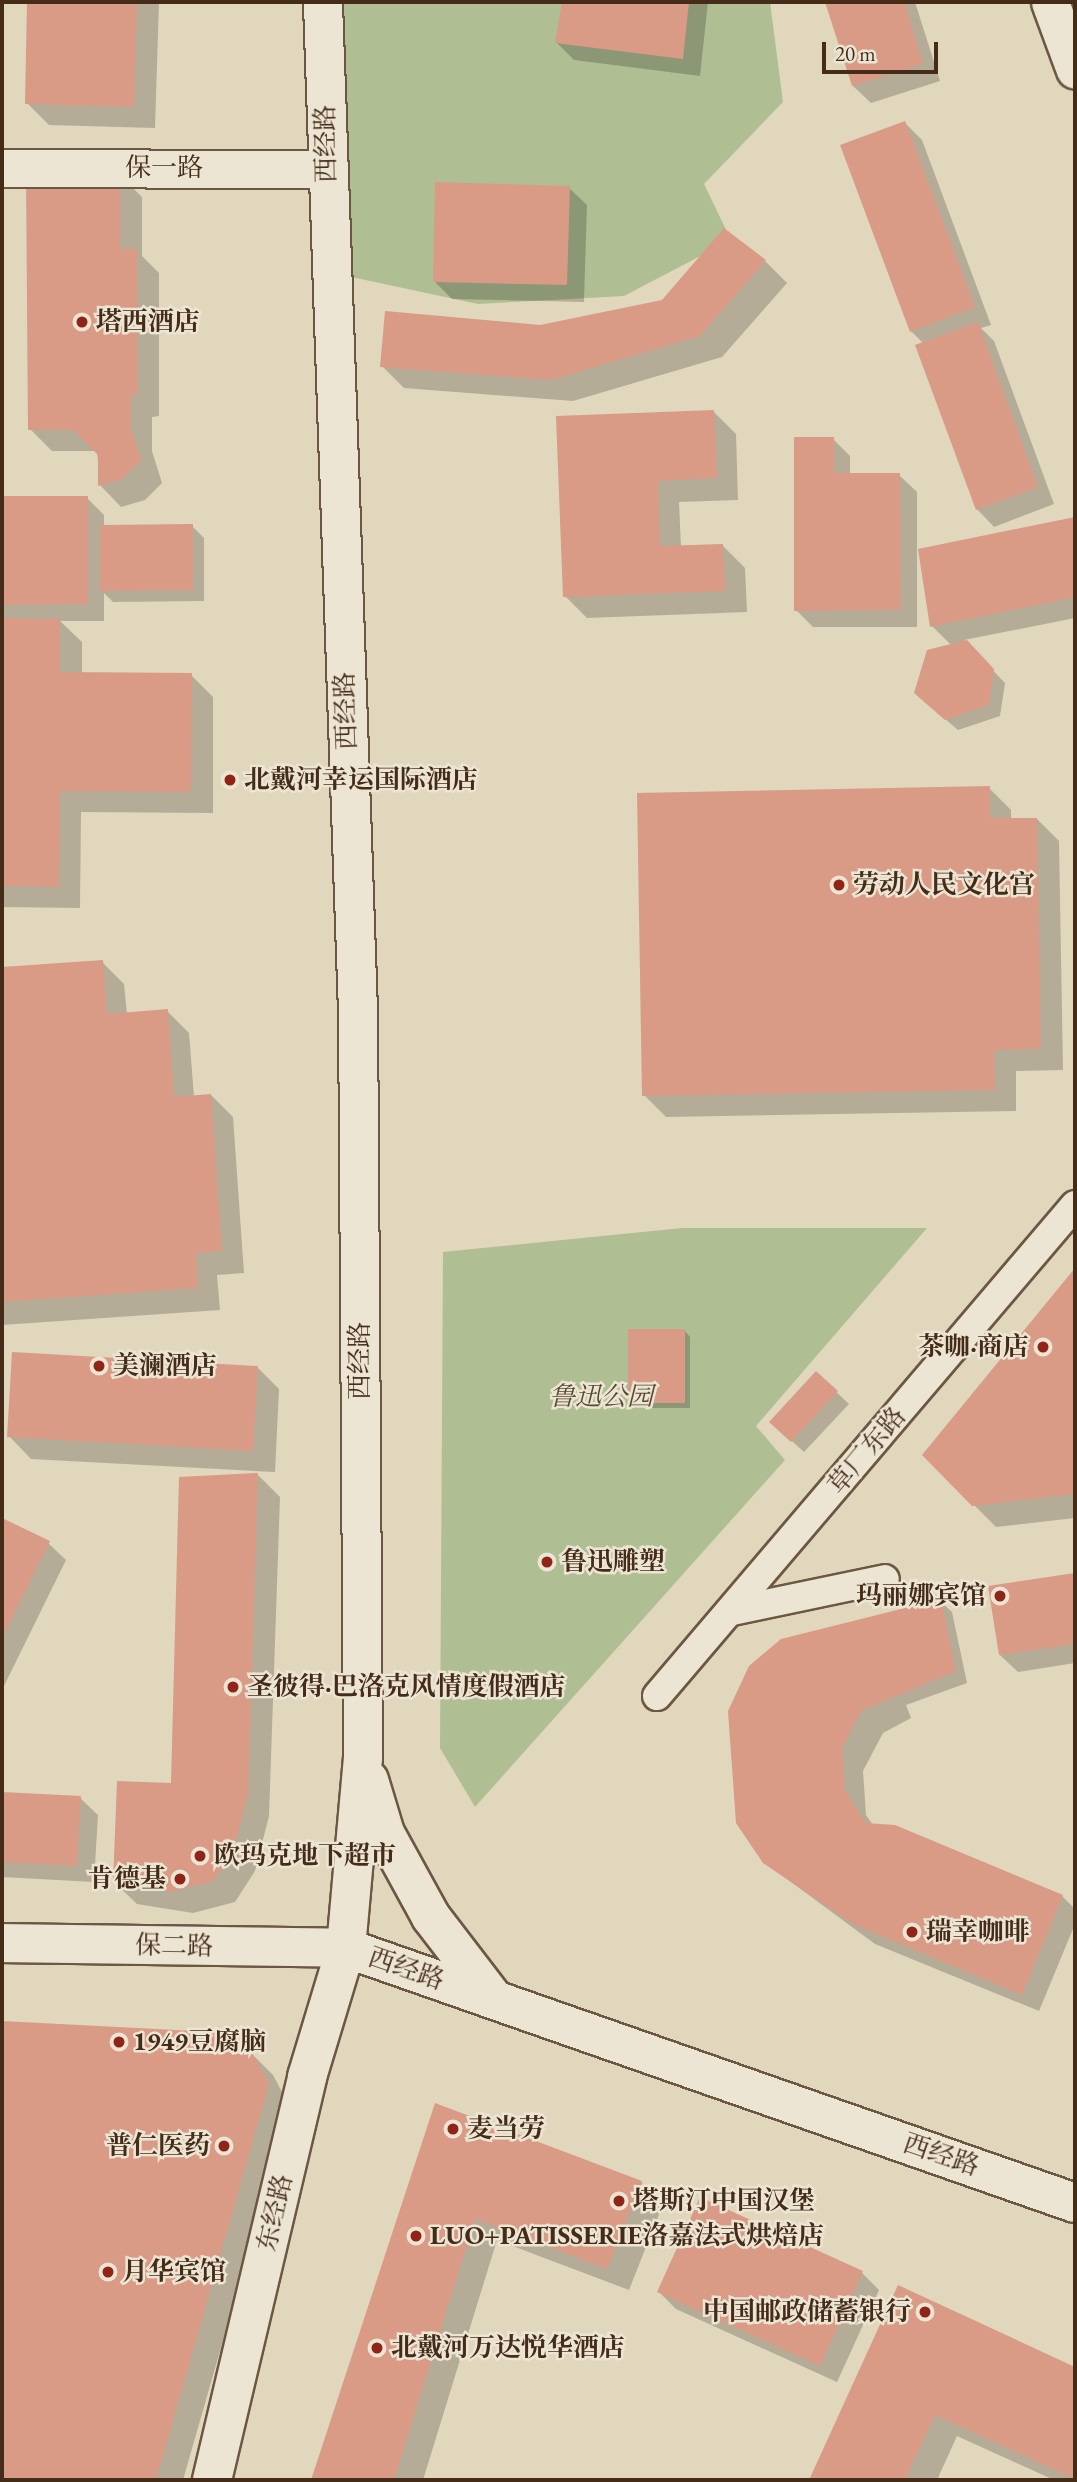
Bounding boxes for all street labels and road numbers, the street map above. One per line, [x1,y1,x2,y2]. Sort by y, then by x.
street label: 西经路 [310,105,342,183]
street label: 保一路 [125,152,203,184]
street label: 西经路 [329,671,363,751]
street label: 西经路 [344,1322,376,1400]
street label: 草厂东路 [822,1401,912,1501]
street label: 保二路 [135,1930,213,1962]
street label: 西经路 [364,1942,448,1996]
street label: 西经路 [899,2128,983,2182]
street label: 东经路 [251,2171,299,2255]

